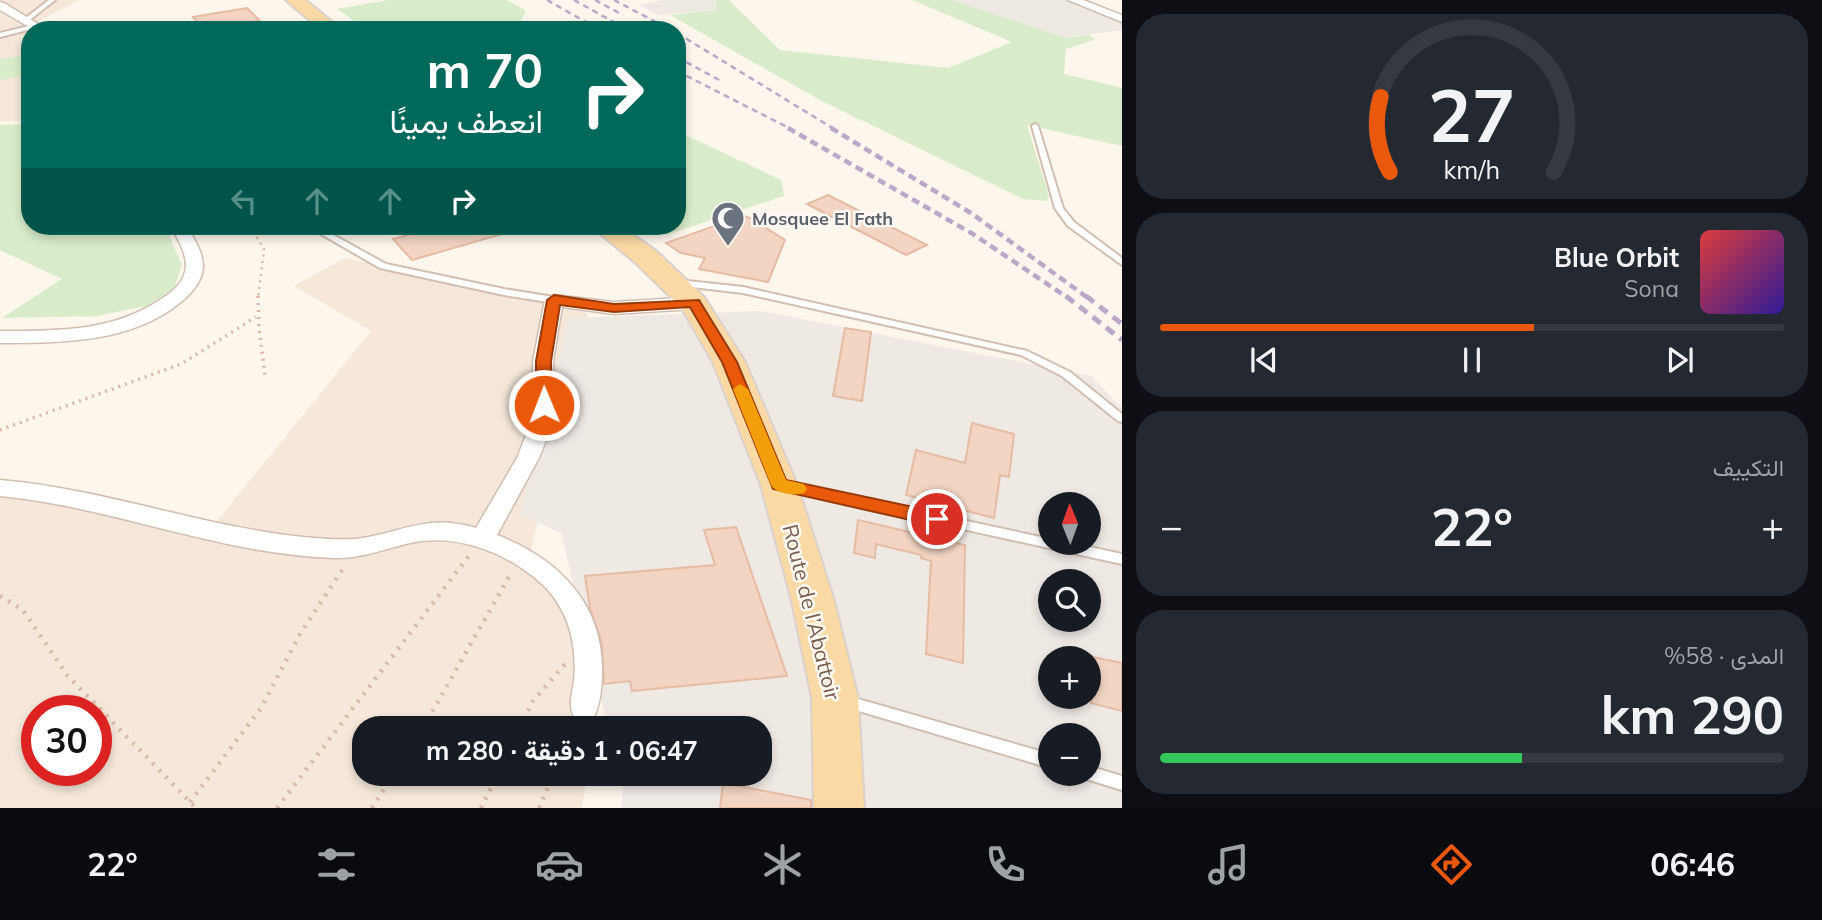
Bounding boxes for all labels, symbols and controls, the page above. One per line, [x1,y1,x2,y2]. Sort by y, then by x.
text: 70 m [427,39,543,100]
icon: right [567,49,658,140]
text: 27 [1428,70,1516,161]
text: انعطف يمينًا [389,101,543,141]
text: km/h [1444,154,1500,185]
icon: left [225,182,263,220]
icon: ahead [298,182,336,220]
icon: ahead [371,182,409,220]
icon: right [444,182,482,220]
mosque icon: Mosquee El Fath [709,199,747,248]
place label: Mosquee El Fath [752,207,893,230]
text: Blue Orbit [1554,241,1679,274]
text: Sona [1624,274,1679,303]
icon: previous [1245,341,1283,379]
icon: pause [1453,341,1491,379]
icon: next [1661,341,1699,379]
position arrow [507,368,581,442]
text: التكييف [1713,453,1784,482]
pin [907,489,967,549]
north arrow [1038,492,1101,555]
map controls [1038,492,1101,786]
text: 22° [1431,494,1513,559]
icon: arrive [918,500,956,538]
text: − [1160,502,1183,550]
text: + [1761,502,1784,550]
street label: Route de l’Abattoir [778,521,847,703]
button: search [1038,569,1101,632]
text: المدى · 58% [1664,641,1784,670]
button: + [1038,646,1101,709]
text: 290 km [1601,682,1784,747]
speed limit sign: 30 [21,695,112,786]
button: − [1038,723,1101,786]
text: 06:47 · 1 دقيقة · 280 m [426,734,698,767]
icon: filters [312,840,361,889]
icon: car [535,840,584,889]
icon: climate [758,840,807,889]
icon: phone [981,840,1030,889]
icon: music [1204,840,1253,889]
icon: directions [1427,840,1476,889]
text: 22° [87,844,138,884]
text: 06:46 [1650,844,1735,884]

